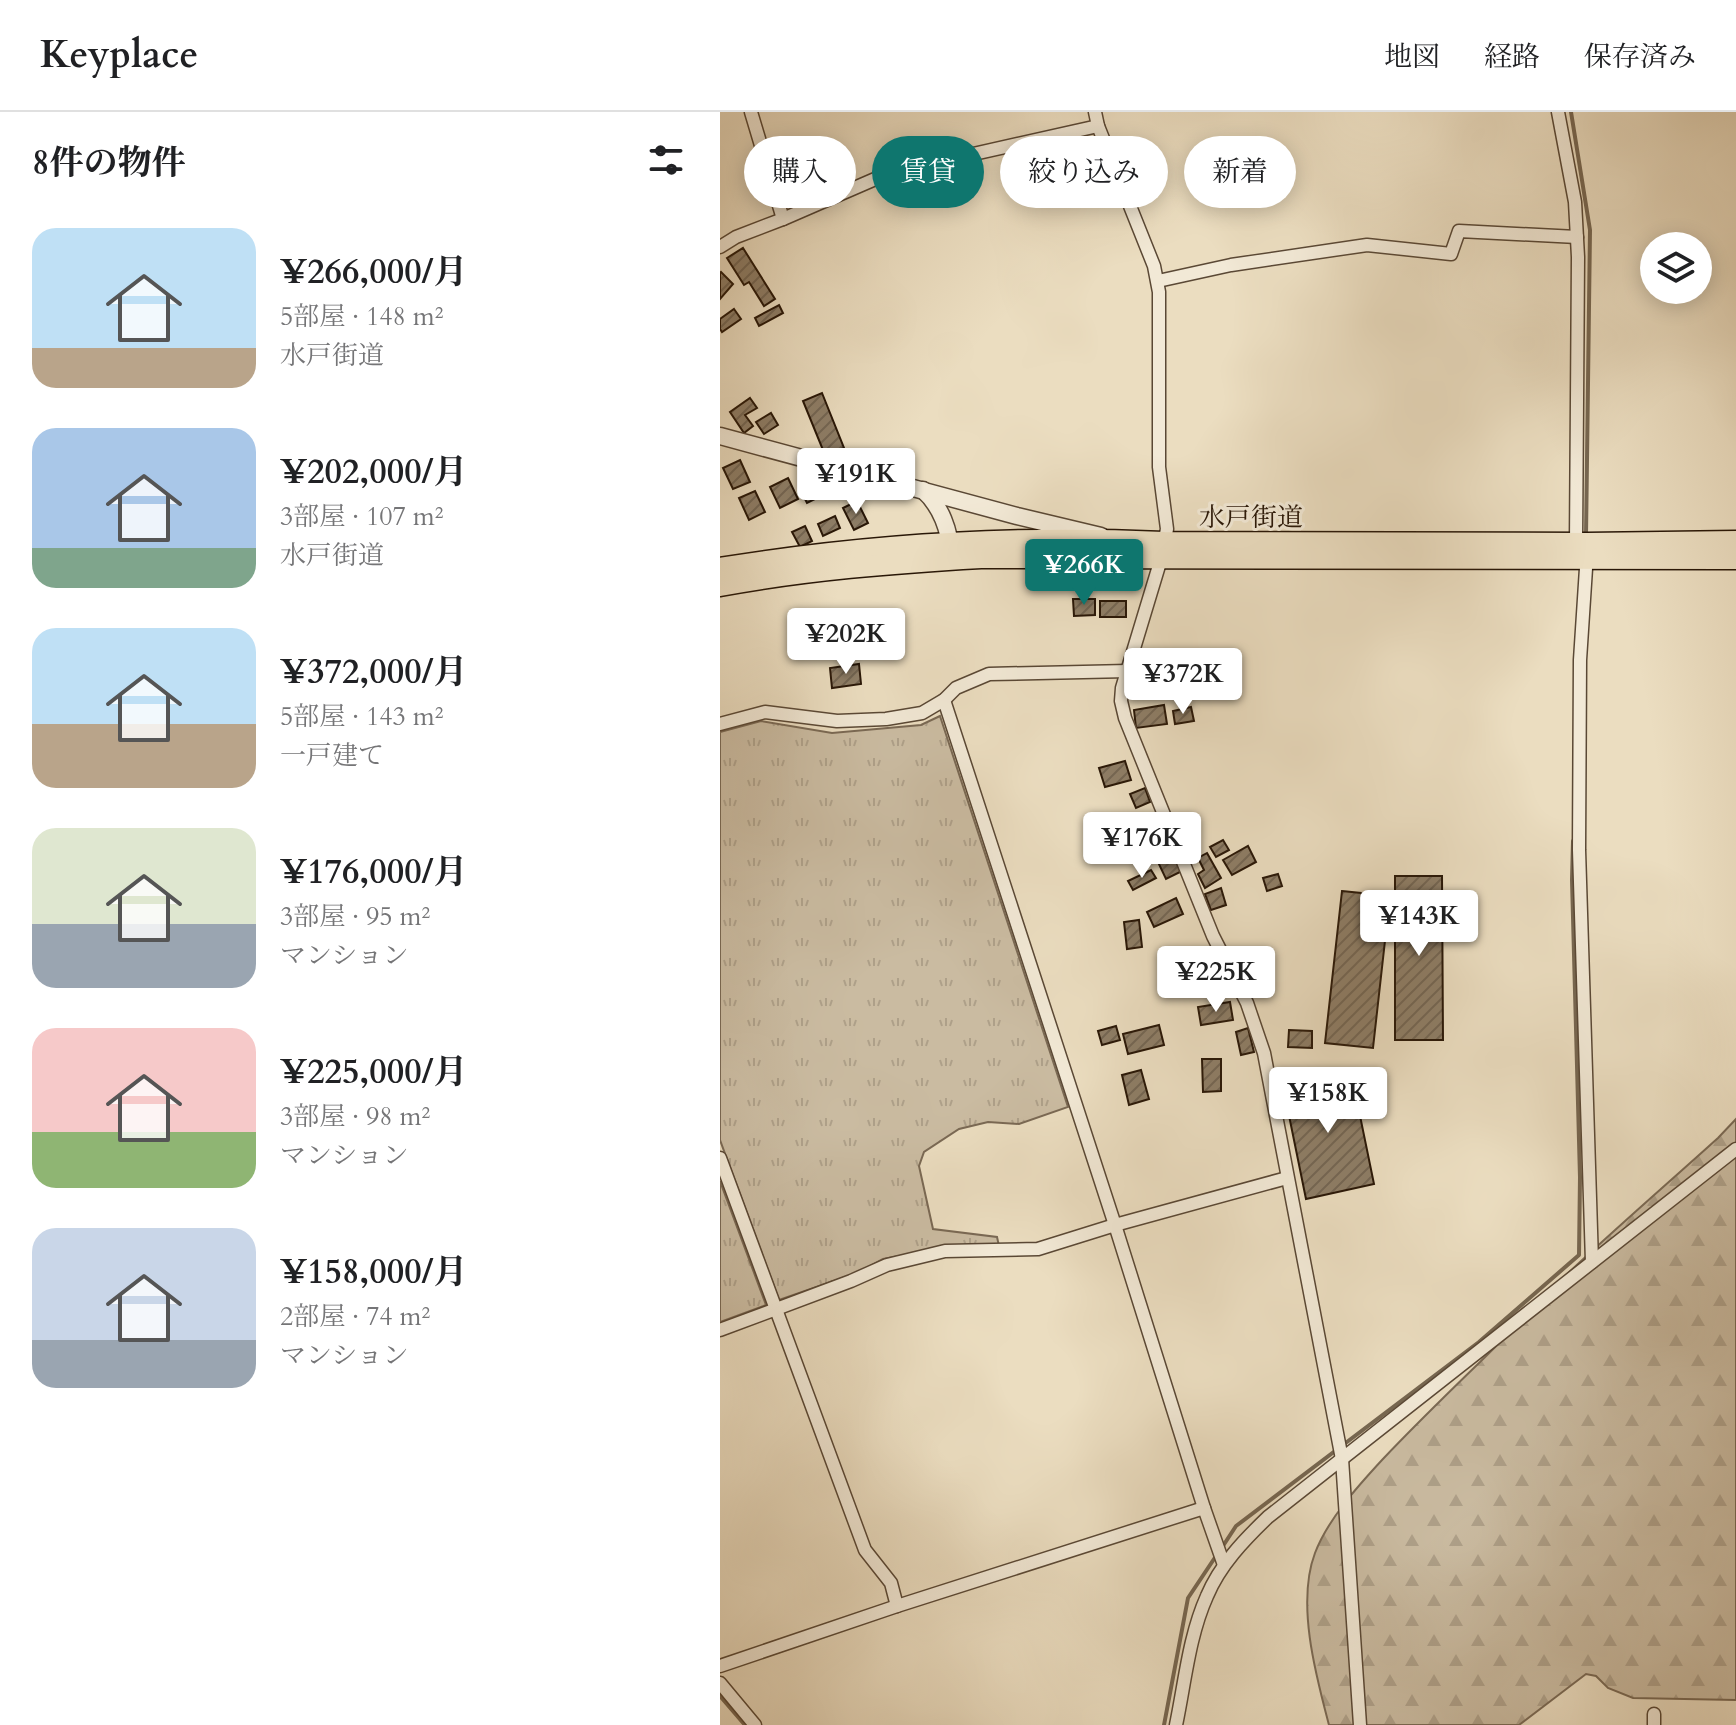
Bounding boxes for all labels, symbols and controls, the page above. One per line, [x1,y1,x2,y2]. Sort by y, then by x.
text: Keyplace [40,29,198,81]
text: 地図 [1384,38,1440,76]
text: 経路 [1484,38,1540,76]
text: 保存済み [1584,38,1696,76]
chip: 購入 [744,136,856,208]
chip: 賃貸 [872,136,984,208]
chip: 絞り込み [1000,136,1168,208]
chip: 新着 [1184,136,1296,208]
icon: filters [644,138,688,182]
text: 8件の物件 [32,140,185,186]
map controls [1640,232,1712,304]
button: layers [1640,232,1712,304]
text: ¥266,000/月 [280,249,468,295]
icon: home [96,260,192,356]
text: 5部屋 · 148 m² [280,299,444,334]
text: 水戸街道 [280,338,384,373]
pin: ¥191K [800,448,912,516]
text: ¥202,000/月 [280,449,468,495]
text: ¥191K [815,456,897,491]
icon: home [96,460,192,556]
text: 3部屋 · 107 m² [280,499,444,534]
street label: 水戸街道 [1199,500,1303,535]
text: 水戸街道 [280,538,384,573]
pin: ¥266K [1028,539,1140,607]
text: ¥266K [1043,547,1125,582]
pin: ¥202K [790,608,902,676]
text: ¥202K [805,616,887,651]
pin: ¥372K [1127,648,1239,716]
text: ¥372,000/月 [280,649,468,695]
text: ¥372K [1142,656,1224,691]
icon: home [96,660,192,756]
text: 5部屋 · 143 m² [280,699,444,734]
text: 一戸建て [280,738,384,773]
pin: ¥176K [1086,812,1198,880]
text: ¥176K [1101,820,1183,855]
text: ¥176,000/月 [280,849,468,895]
icon: home [96,860,192,956]
pin: ¥143K [1363,890,1475,958]
text: ¥143K [1378,898,1460,933]
text: 3部屋 · 95 m² [280,899,430,934]
text: マンション [280,938,409,973]
pin: ¥225K [1160,946,1272,1014]
text: ¥225K [1175,954,1257,989]
text: ¥225,000/月 [280,1049,468,1095]
icon: home [96,1060,192,1156]
pin: ¥158K [1272,1067,1384,1135]
text: ¥158K [1287,1075,1369,1110]
text: 3部屋 · 98 m² [280,1099,430,1134]
text: マンション [280,1138,409,1173]
text: ¥158,000/月 [280,1249,468,1295]
icon: home [96,1260,192,1356]
text: 2部屋 · 74 m² [280,1299,430,1334]
text: マンション [280,1338,409,1373]

